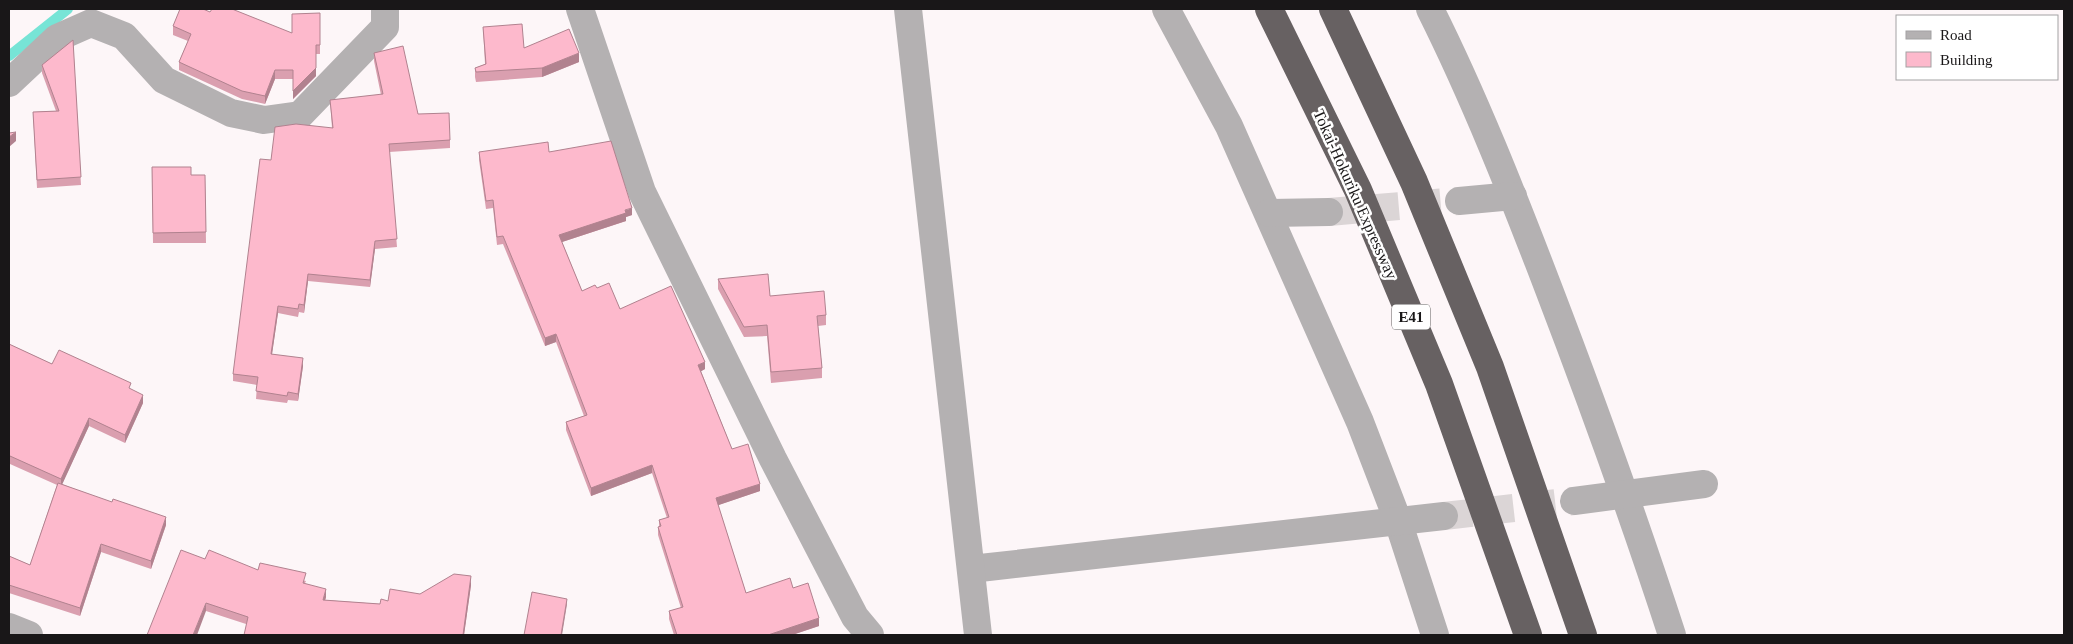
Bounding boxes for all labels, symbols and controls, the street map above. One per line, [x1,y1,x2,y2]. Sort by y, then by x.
legend [1896,15,2058,80]
text: Road [1940,27,1972,43]
text: Building [1940,52,1993,68]
street label: Tokai-Hokuriku Expressway [1309,107,1401,282]
road number: E41 [1392,304,1430,330]

